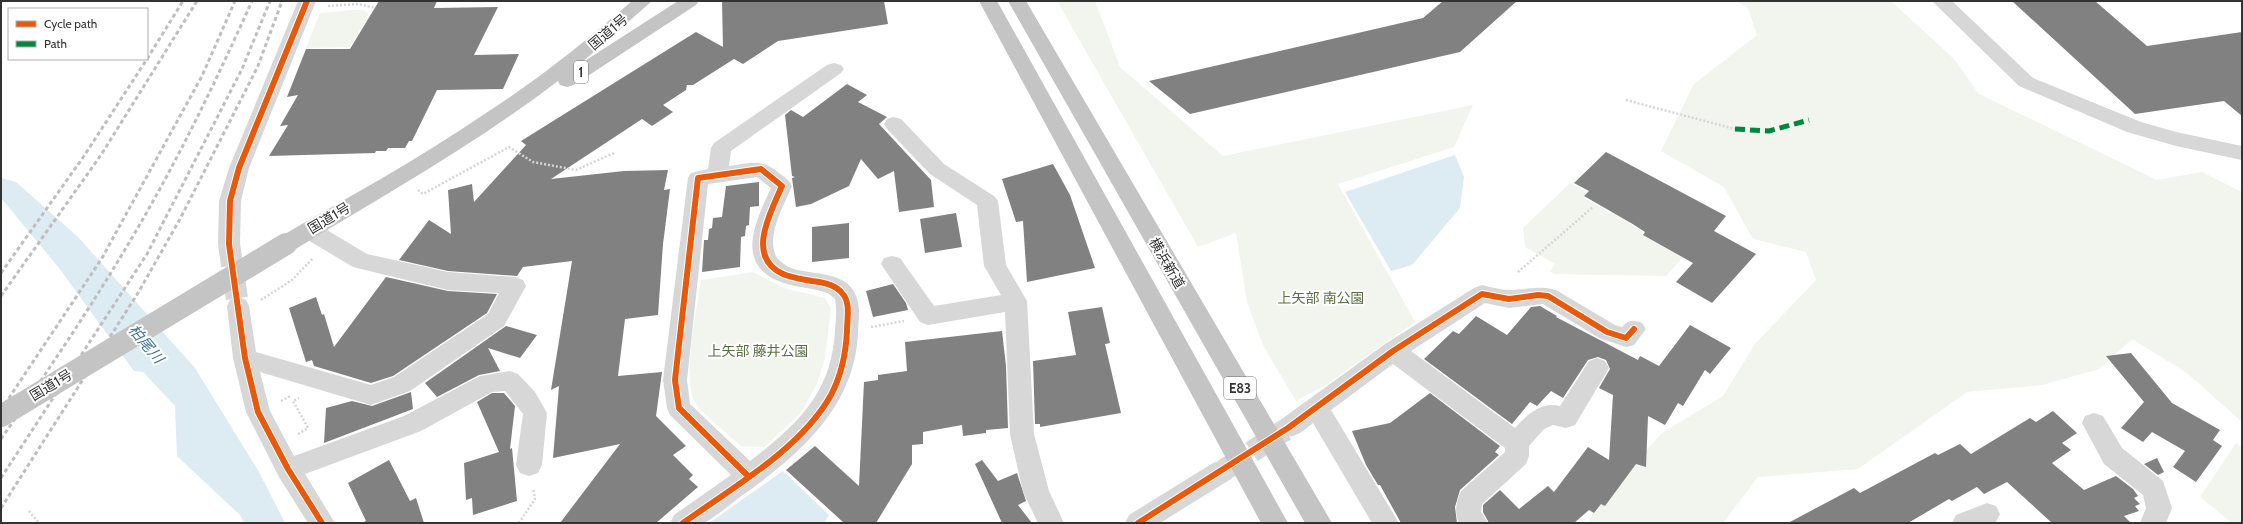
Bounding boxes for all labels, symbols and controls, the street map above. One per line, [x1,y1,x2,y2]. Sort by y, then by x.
legend [8,8,148,60]
street label: 国道1号 [584,10,632,54]
text: Cycle path [44,16,97,31]
text: Path [44,36,67,51]
road number: 1 [574,61,588,83]
street label: 国道1号 [304,198,354,238]
street label: 横浜新道 [1145,234,1189,292]
park label: 上矢部 南公園 [1277,289,1365,307]
water label: 柏尾川 [125,321,169,369]
park label: 上矢部 藤井公園 [707,342,809,360]
street label: 国道1号 [26,365,76,405]
road number: E83 [1224,377,1256,399]

